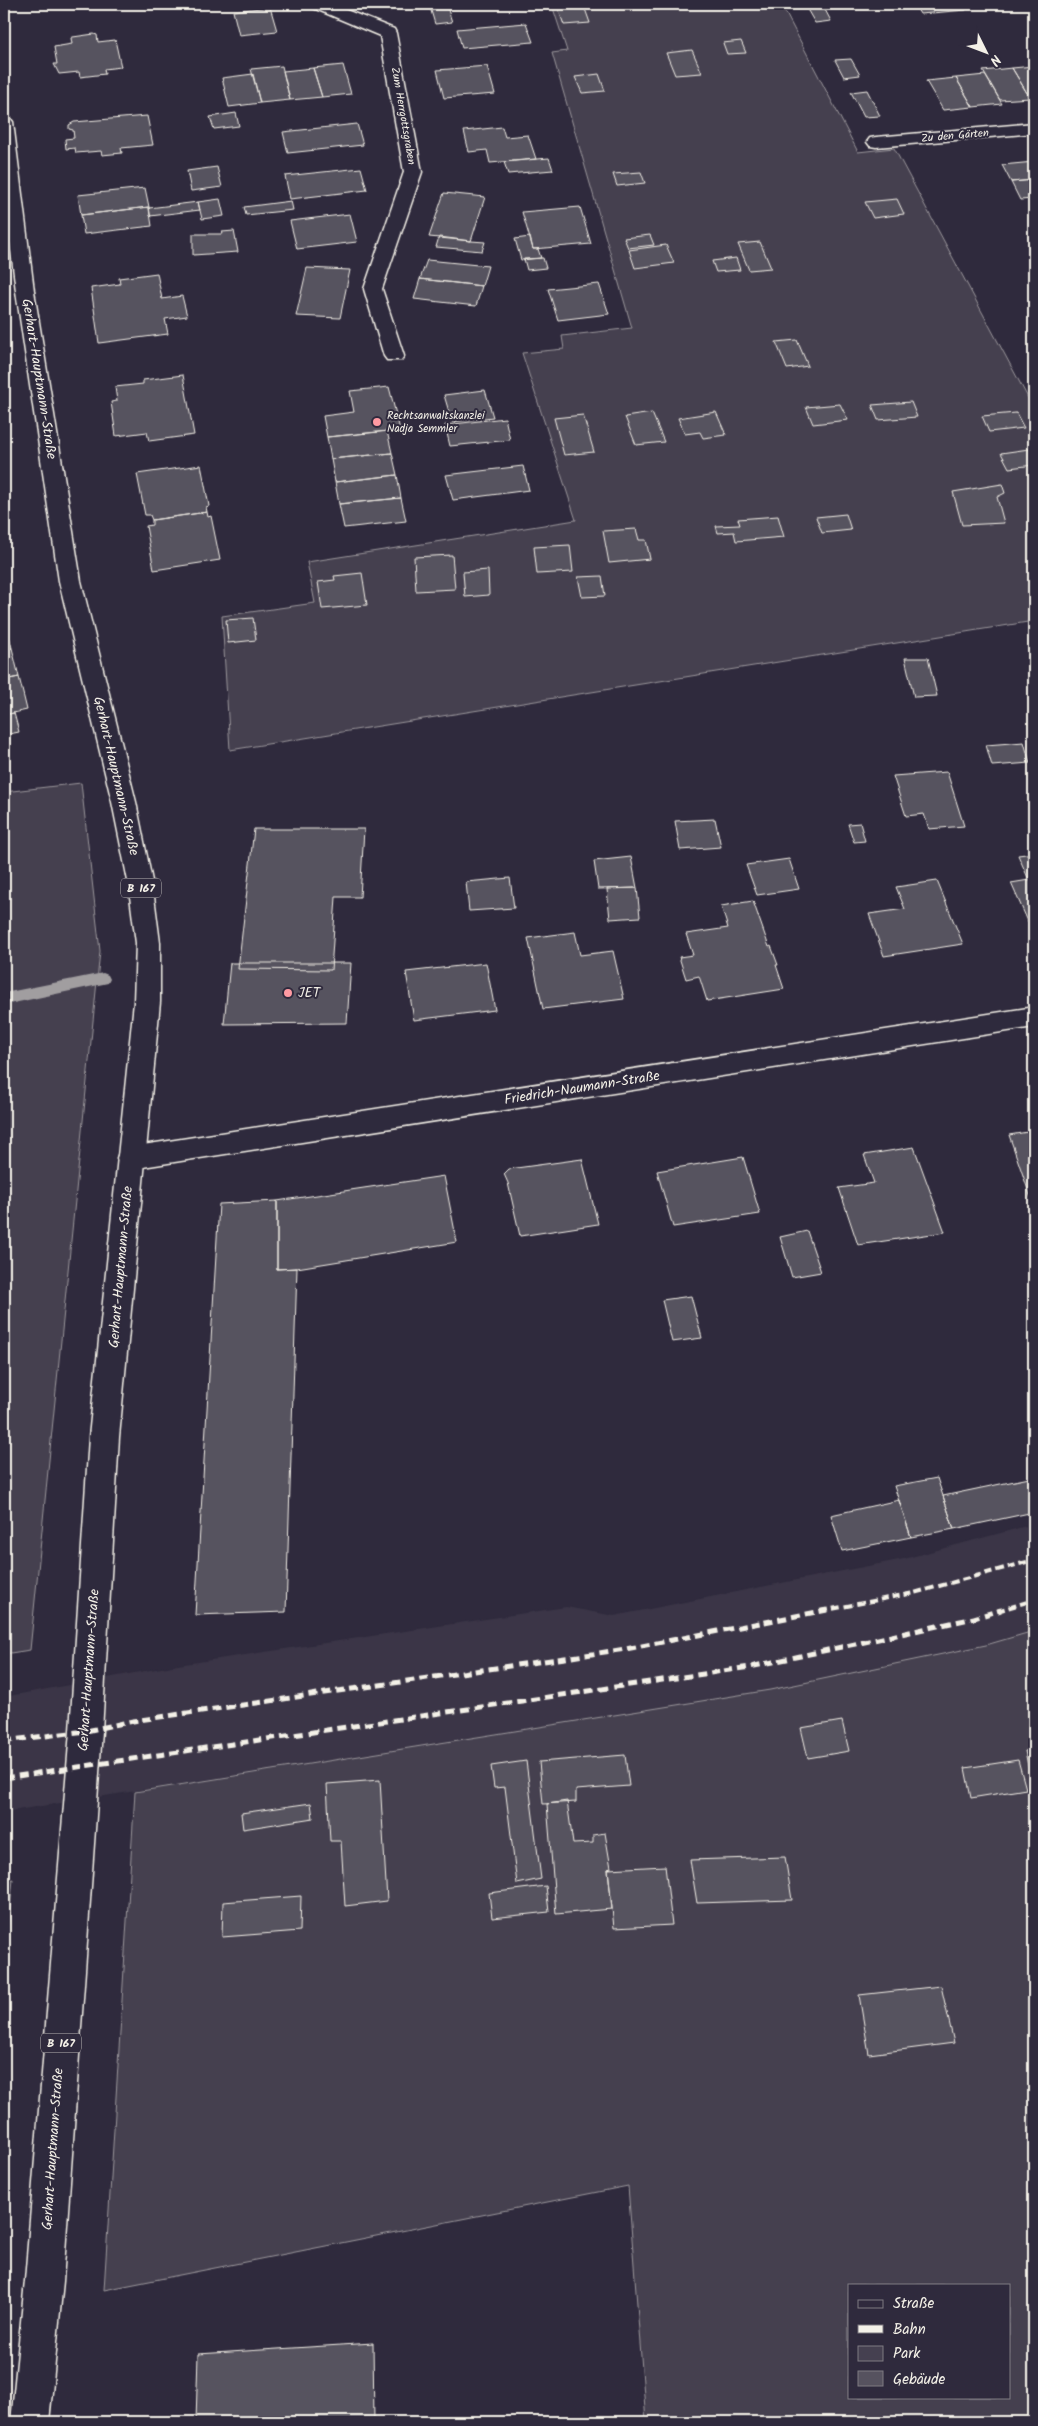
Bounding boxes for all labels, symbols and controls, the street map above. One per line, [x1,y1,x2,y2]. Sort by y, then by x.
north arrow [960,28,1010,78]
text: N [984,49,1006,71]
street label: Zum Herrgottsgraben [386,66,420,166]
street label: Zu den Gärten [920,124,990,148]
street label: Gerhart-Hauptmann-Straße [15,297,63,462]
place label: Rechtsanwaltskanzlei Nadja Semmler [387,407,485,438]
marker: Rechtsanwaltskanzlei Nadja Semmler [371,416,383,428]
street label: Gerhart-Hauptmann-Straße [87,694,145,858]
road number: B 167 [121,878,161,898]
place label: JET [298,982,322,1004]
marker: JET [282,987,294,999]
street label: Friedrich-Naumann-Straße [503,1065,662,1111]
street label: Gerhart-Hauptmann-Straße [103,1184,139,1349]
street label: Gerhart-Hauptmann-Straße [72,1588,106,1752]
road number: B 167 [41,2034,81,2052]
street label: Gerhart-Hauptmann-Straße [36,2067,70,2231]
legend [848,2284,1010,2398]
text: Straße [893,2292,935,2316]
text: Bahn [893,2318,926,2342]
text: Park [893,2342,921,2366]
text: Gebäude [893,2368,946,2392]

